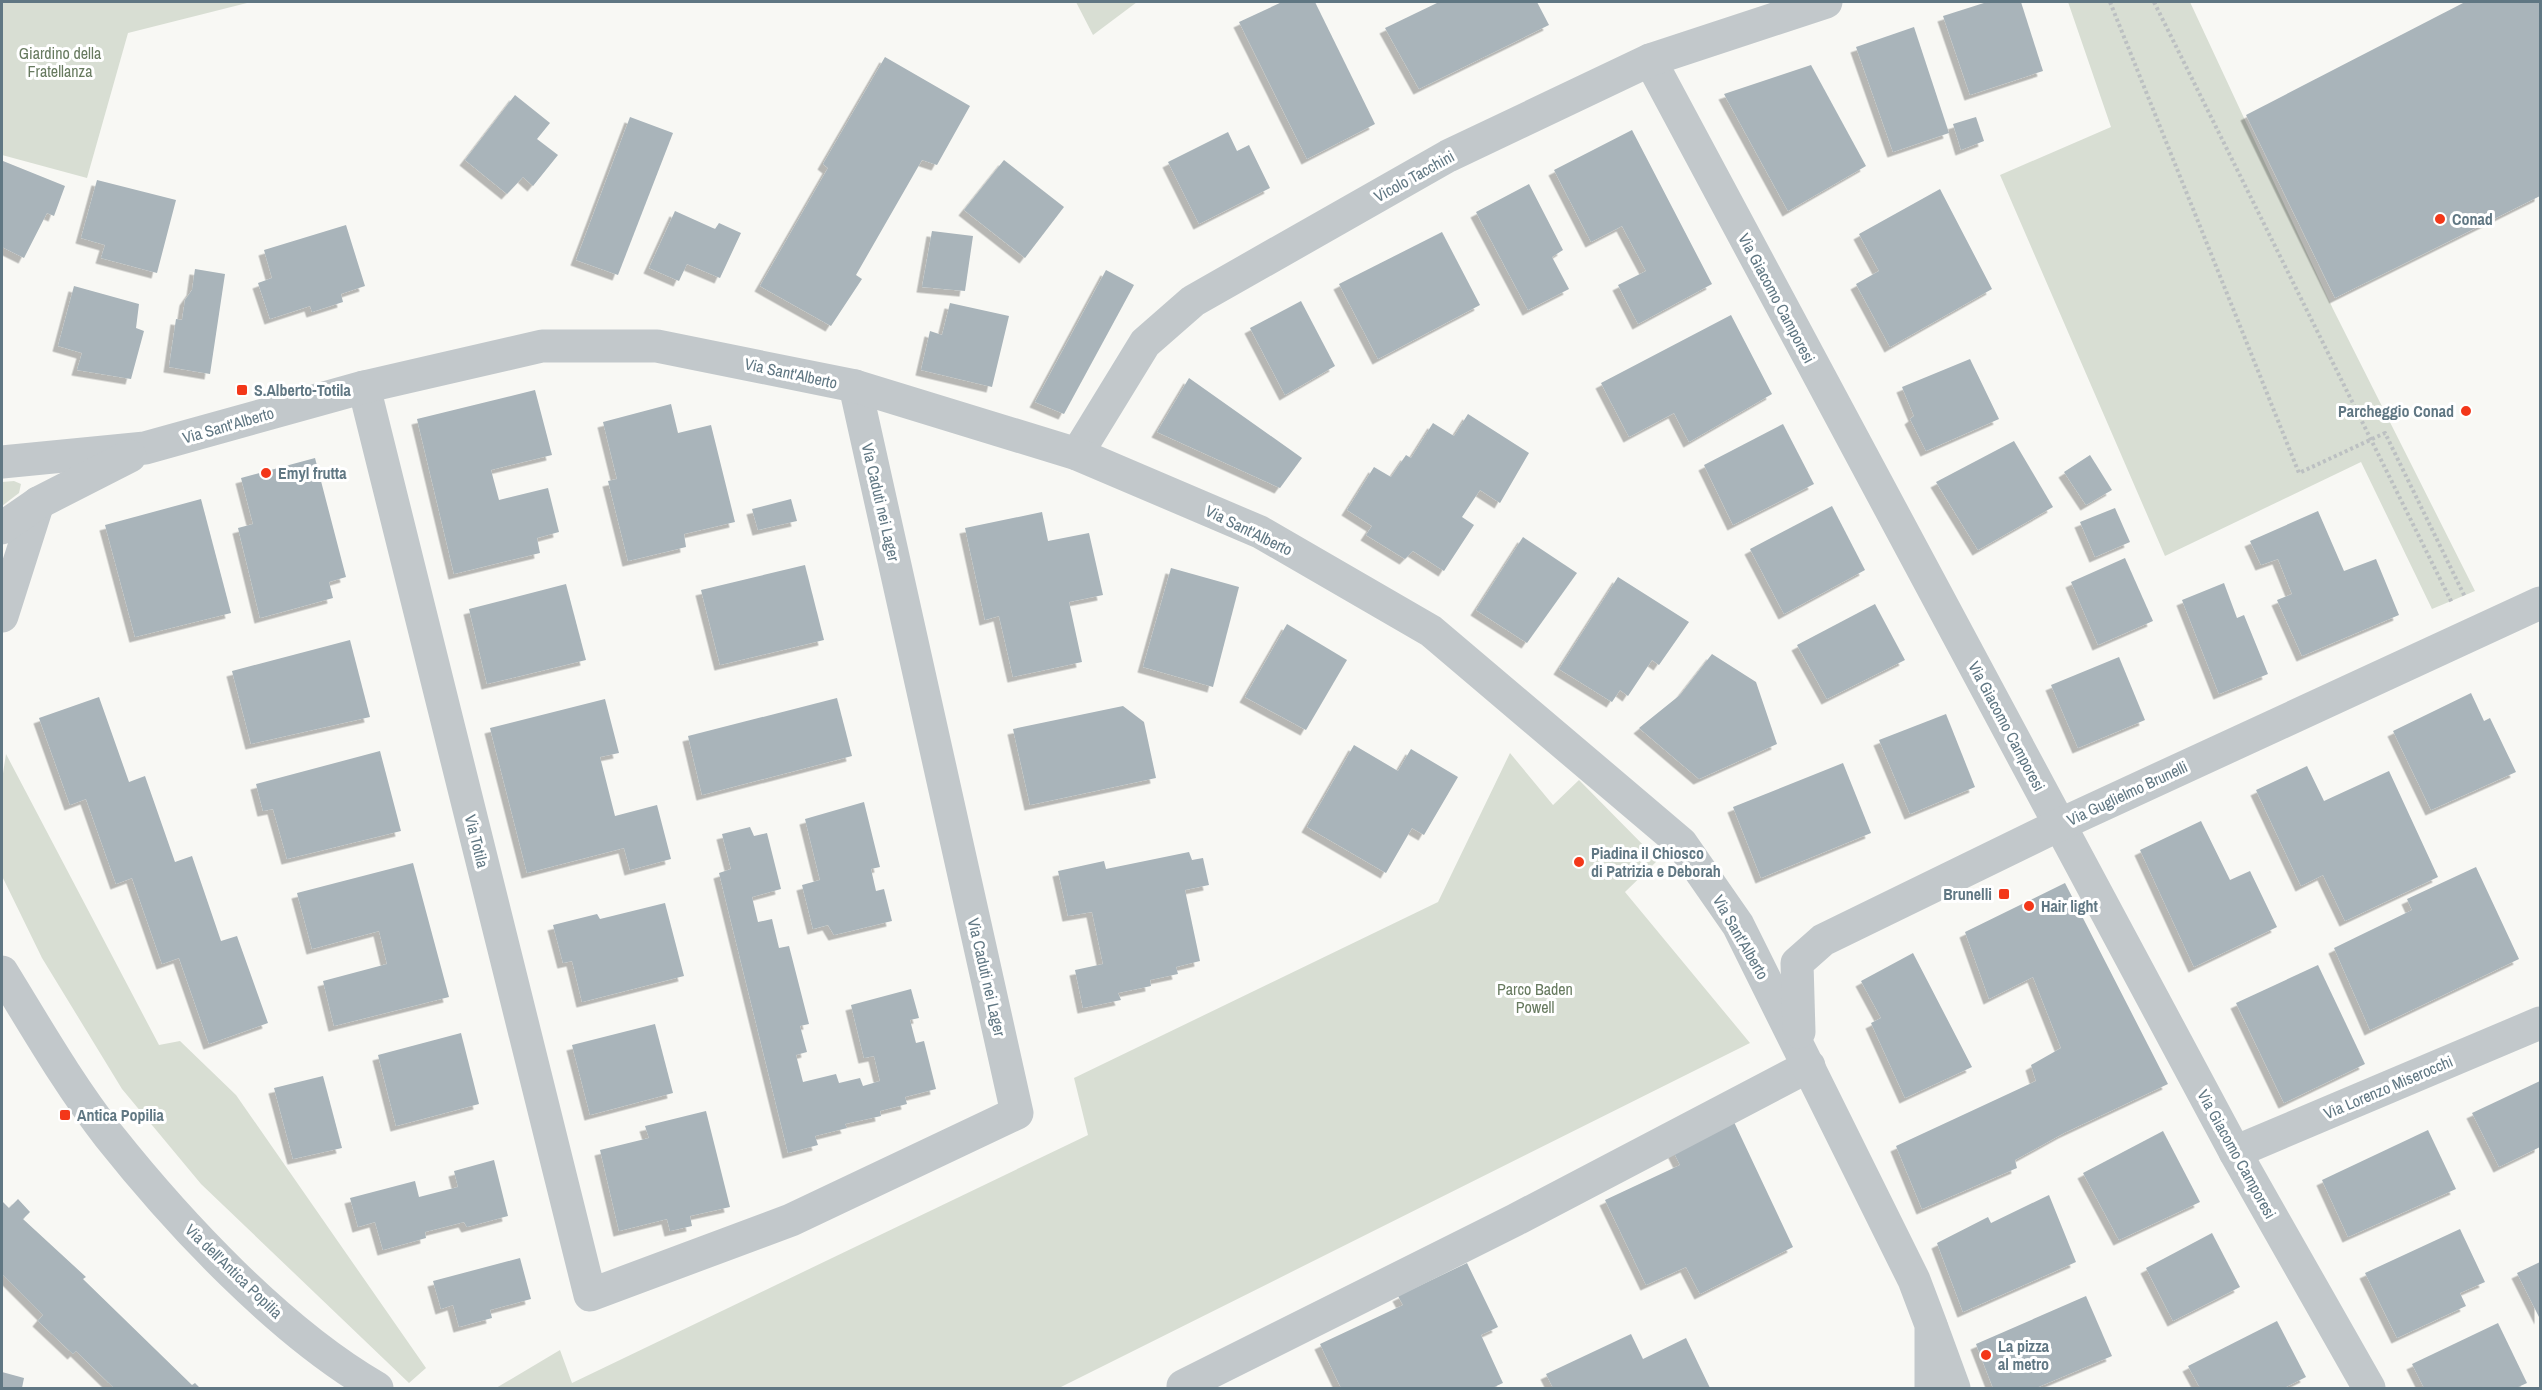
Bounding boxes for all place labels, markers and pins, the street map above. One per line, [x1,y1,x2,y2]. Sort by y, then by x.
place label: Conad [2452,208,2493,230]
marker: Conad [2433,212,2447,226]
place label: S.Alberto-Totila [254,379,351,401]
marker: S.Alberto-Totila [235,383,249,397]
place label: Parcheggio Conad [2338,400,2454,422]
marker: Parcheggio Conad [2459,404,2473,418]
place label: Emyl frutta [278,462,347,484]
marker: Emyl frutta [259,466,273,480]
place label: Piadina il Chiosco di Patrizia e Deborah [1591,842,1721,882]
marker: Piadina il Chiosco di Patrizia e Deborah [1572,855,1586,869]
place label: Brunelli [1943,883,1992,905]
marker: Brunelli [1997,887,2011,901]
place label: Hair light [2041,895,2098,917]
marker: Hair light [2022,899,2036,913]
place label: Antica Popilia [77,1104,164,1126]
marker: Antica Popilia [58,1108,72,1122]
place label: La pizza al metro [1998,1335,2050,1375]
marker: La pizza al metro [1979,1348,1993,1362]

